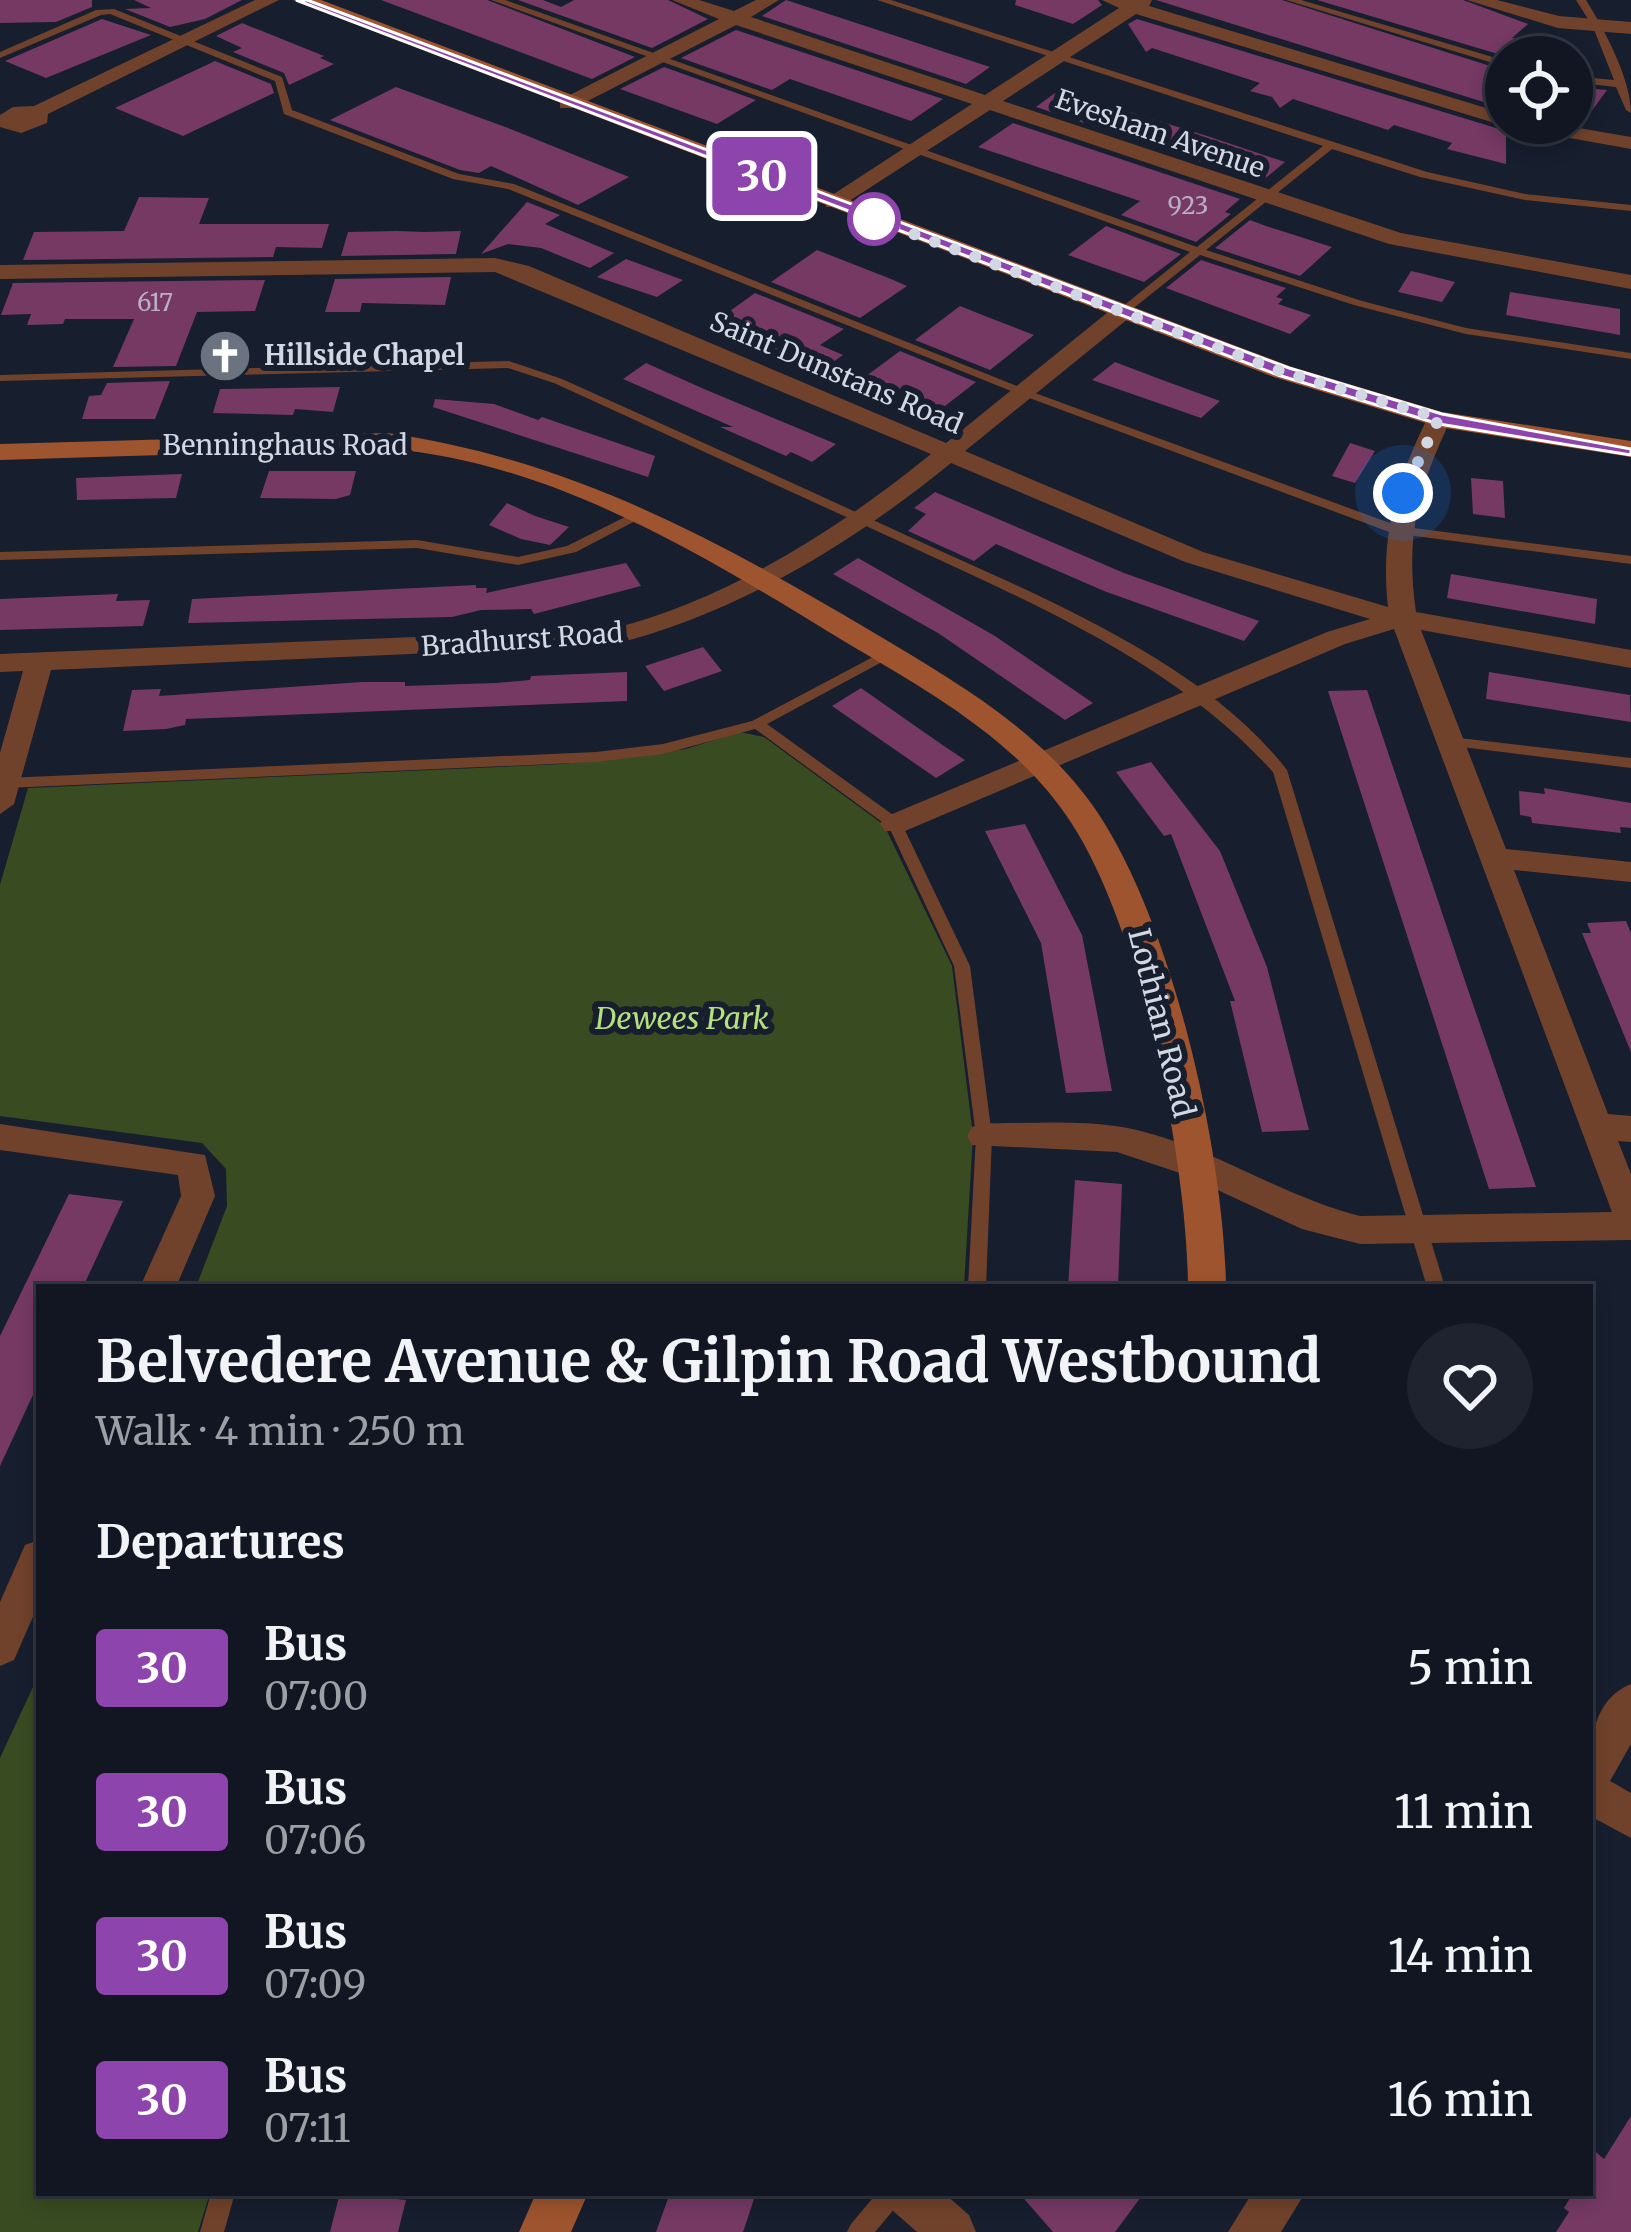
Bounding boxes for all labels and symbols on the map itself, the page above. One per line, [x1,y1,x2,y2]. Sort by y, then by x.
street label: Evesham Avenue [1051,81,1269,185]
line badge: 30 [708,137,816,215]
house number: 923 [1168,190,1208,221]
unlabelled marker [849,194,899,244]
house number: 617 [137,287,173,318]
street label: Saint Dunstans Road [705,303,968,441]
church icon: Hillside Chapel [197,328,253,384]
place label: Hillside Chapel [264,338,465,372]
street label: Benninghaus Road [162,428,408,463]
your location [1373,463,1433,523]
street label: Bradhurst Road [420,615,624,663]
street label: Lothian Road [1120,924,1204,1121]
park label: Dewees Park [594,999,770,1037]

